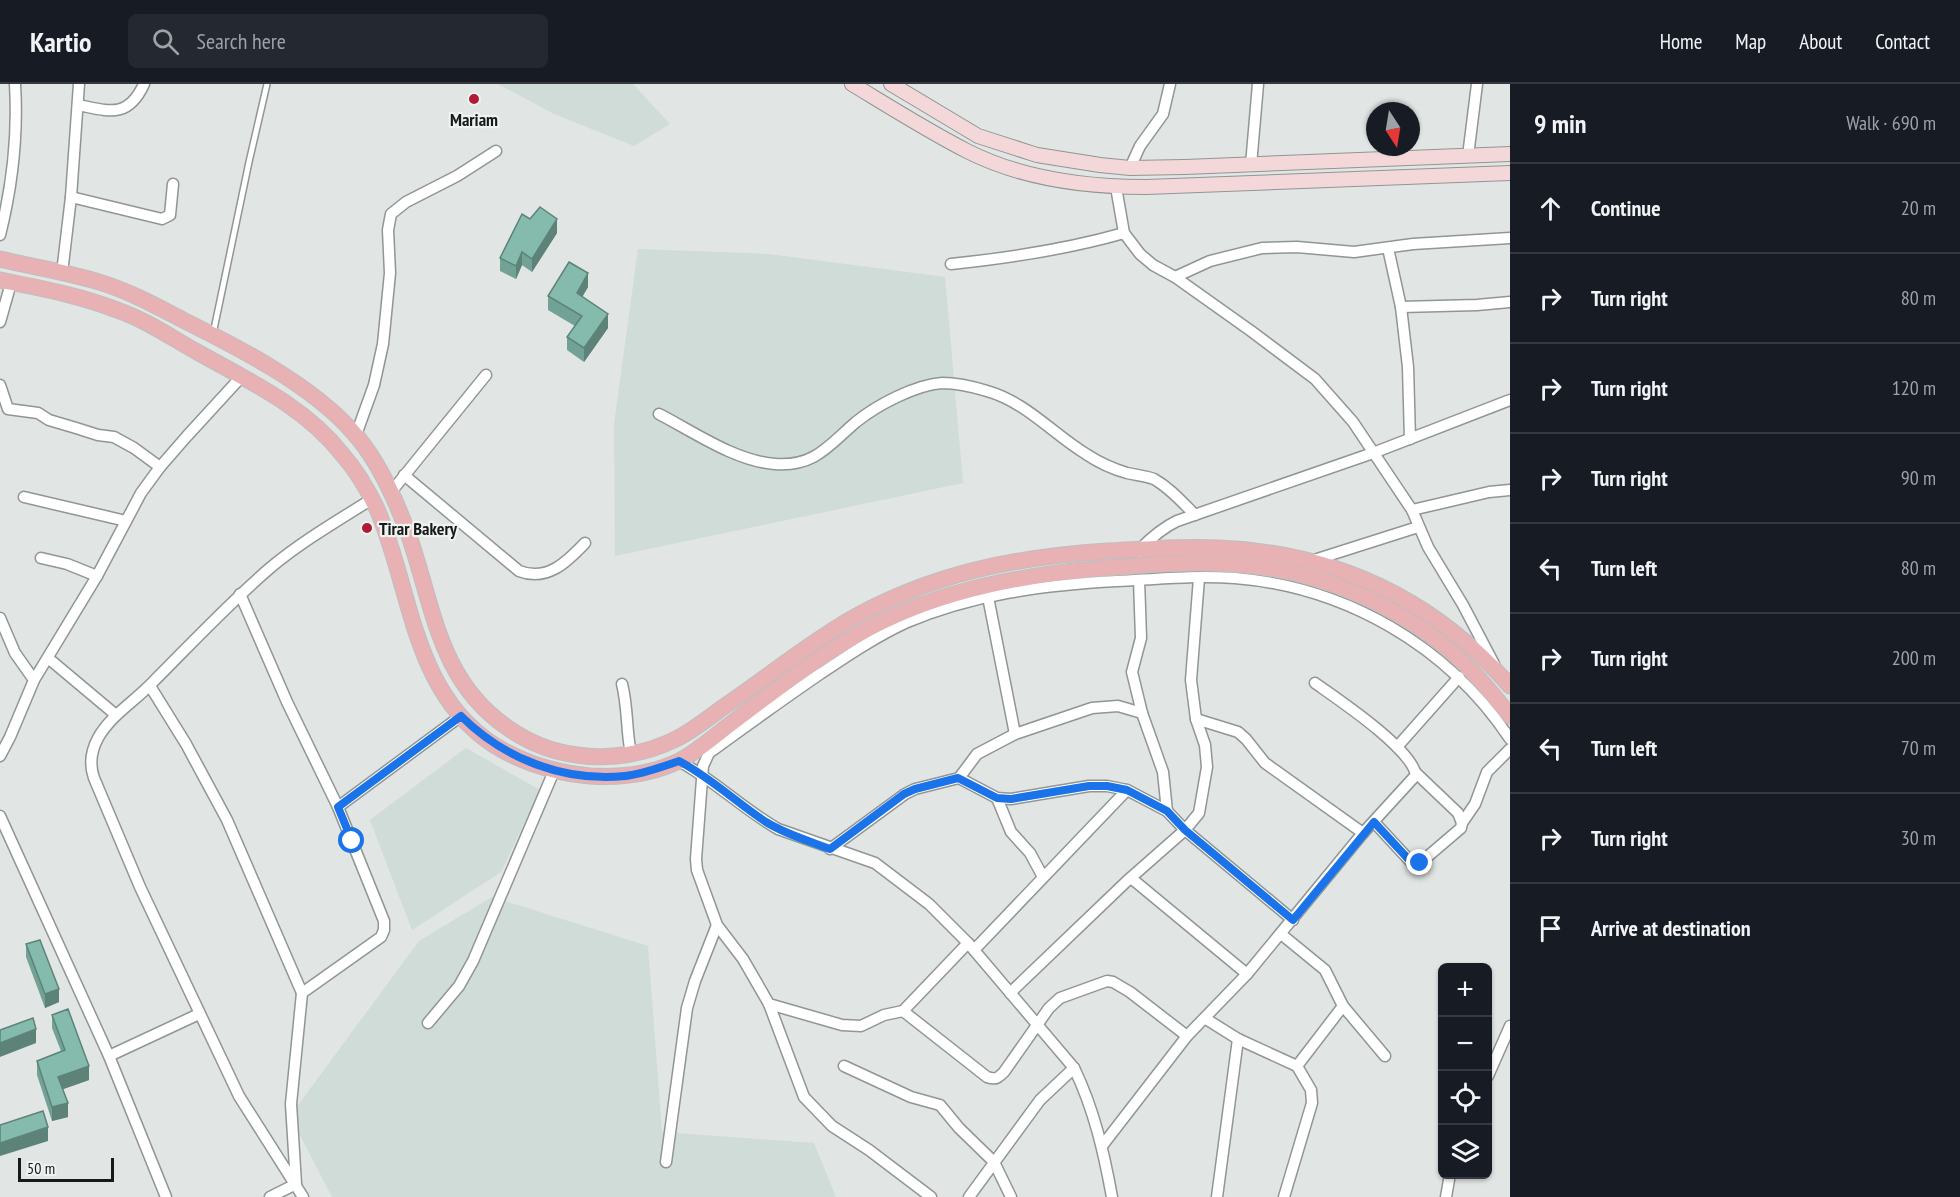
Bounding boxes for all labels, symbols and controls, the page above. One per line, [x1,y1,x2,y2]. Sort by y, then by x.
search box [128,14,548,68]
text: Kartio [30,23,92,60]
icon: search [149,25,182,58]
text: Search here [197,27,286,55]
text: Home [1660,28,1702,55]
text: Map [1735,28,1766,55]
text: About [1799,28,1842,55]
text: Contact [1875,28,1930,55]
marker: Mariam [467,92,481,106]
north arrow [1366,102,1420,156]
text: 9 min [1534,107,1587,140]
place label: Mariam [450,108,498,131]
text: Walk · 690 m [1846,110,1936,136]
icon: ahead [1534,192,1567,225]
text: Continue [1591,194,1661,222]
text: 20 m [1901,195,1936,221]
icon: right [1534,282,1567,315]
text: Turn right [1591,284,1668,312]
text: 80 m [1901,285,1936,311]
icon: right [1534,372,1567,405]
text: Turn right [1591,374,1668,402]
text: 120 m [1892,375,1936,401]
icon: right [1534,462,1567,495]
text: Turn right [1591,464,1668,492]
text: 90 m [1901,465,1936,491]
place label: Tirar Bakery [379,517,458,540]
marker: Tirar Bakery [360,521,374,535]
icon: left [1534,552,1567,585]
text: Turn left [1591,554,1657,582]
text: 80 m [1901,555,1936,581]
icon: right [1534,642,1567,675]
text: Turn right [1591,644,1668,672]
text: 200 m [1892,645,1936,671]
icon: left [1534,732,1567,765]
text: Turn left [1591,734,1657,762]
text: 70 m [1901,735,1936,761]
icon: right [1534,822,1567,855]
text: Turn right [1591,824,1668,852]
text: 30 m [1901,825,1936,851]
route start [338,827,364,853]
route end [1406,849,1432,875]
icon: arrive [1534,912,1567,945]
text: Arrive at destination [1591,914,1751,942]
map controls [1438,963,1492,1179]
button: + [1438,963,1492,1017]
button: − [1438,1017,1492,1071]
button: locate [1438,1071,1492,1125]
button: layers [1438,1125,1492,1179]
scale bar [18,1155,114,1182]
text: 50 m [27,1158,55,1178]

